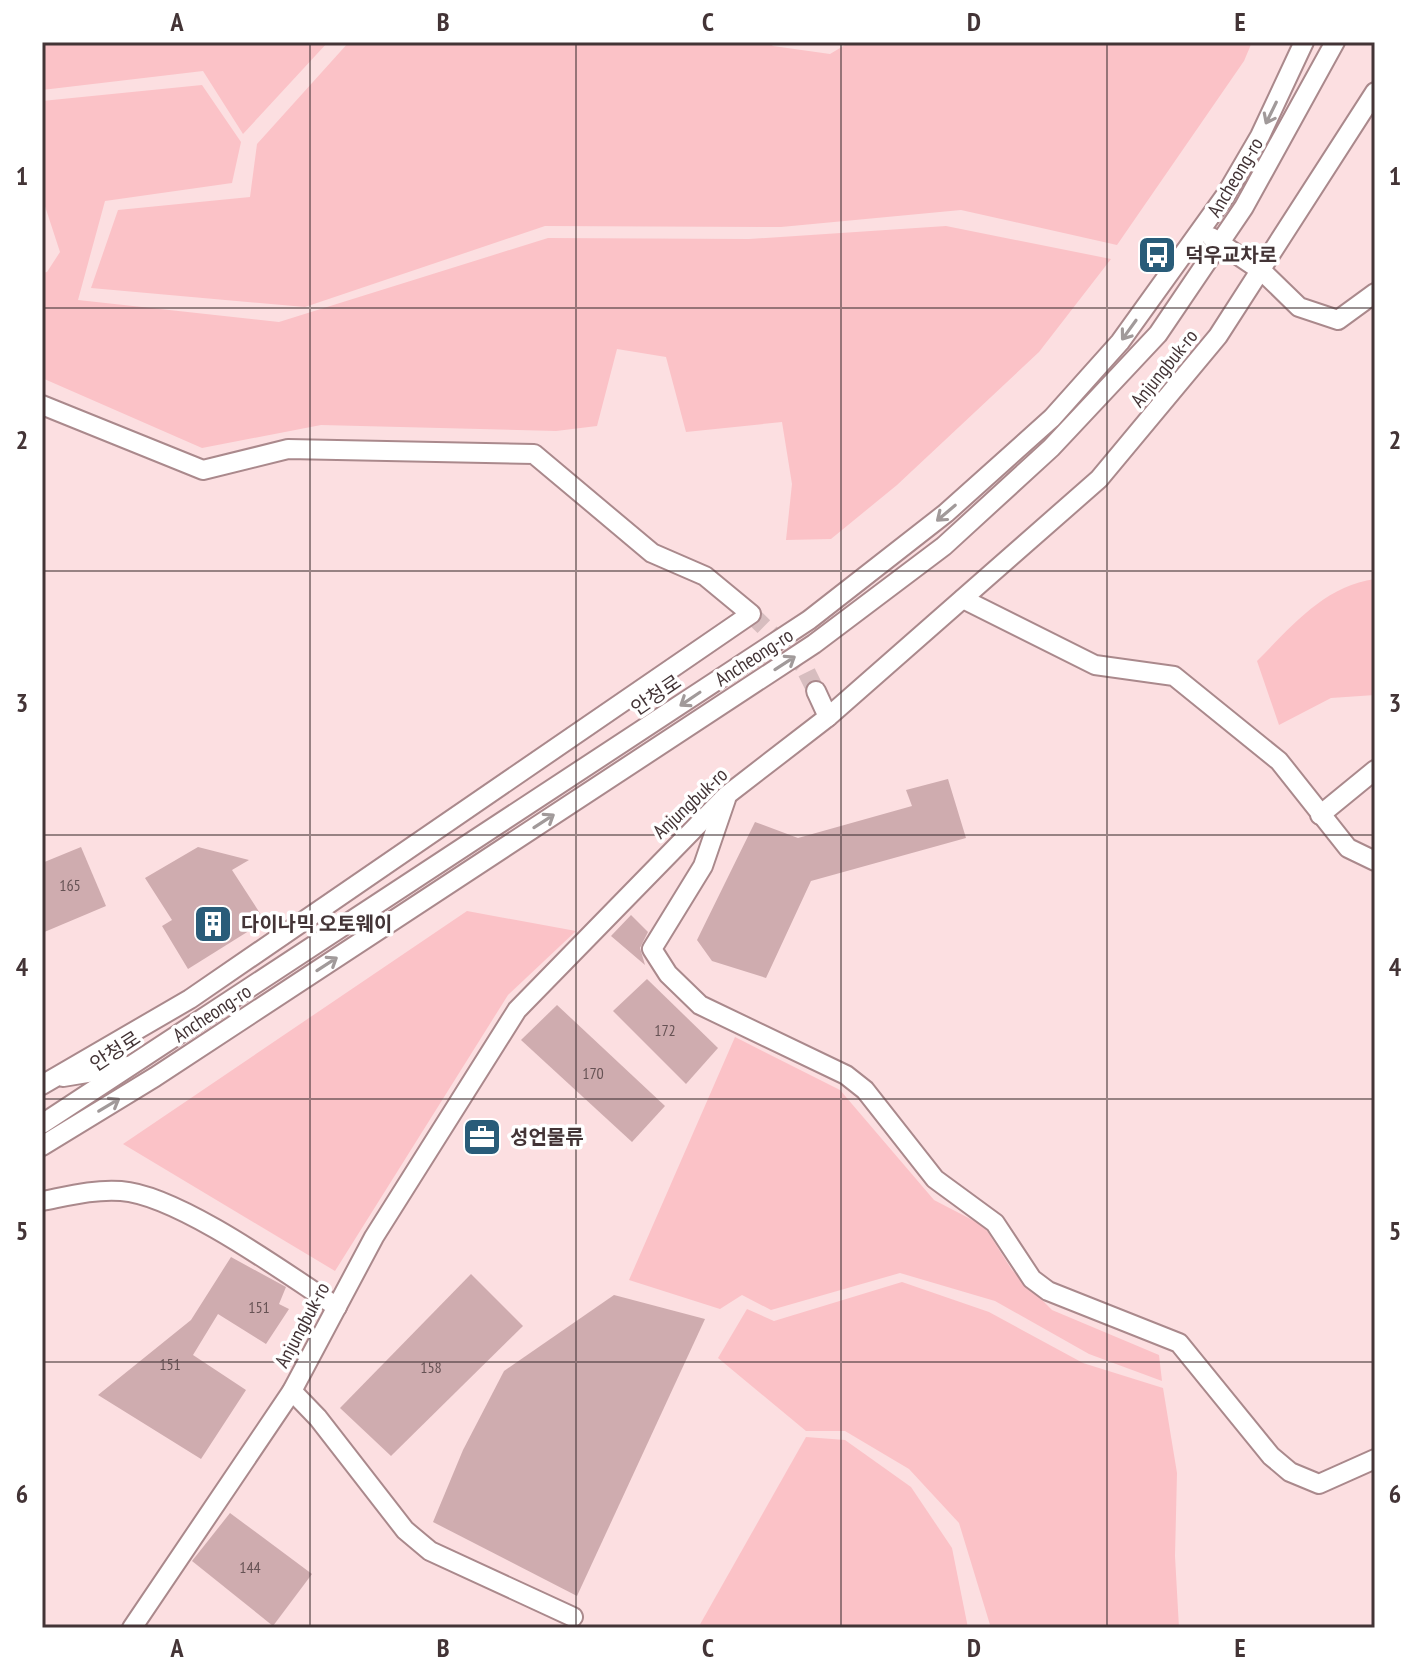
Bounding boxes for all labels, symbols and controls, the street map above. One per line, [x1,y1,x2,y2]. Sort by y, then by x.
text: A [169,5,184,38]
text: B [437,5,450,38]
text: C [702,5,714,38]
text: D [967,5,981,38]
text: E [1234,5,1246,38]
one-way arrow [1263,100,1278,124]
street label: Ancheong-ro [1201,132,1269,222]
text: 1 [16,159,28,192]
text: 1 [1389,159,1401,192]
bus stop icon: 덕우교차로 [1136,234,1178,276]
place label: 덕우교차로 [1185,242,1277,268]
one-way arrow [1121,318,1137,340]
street label: Anjungbuk-ro [1125,324,1203,412]
text: 2 [16,423,28,456]
text: 2 [1389,423,1401,456]
one-way arrow [936,504,956,522]
street label: Ancheong-ro [710,622,798,692]
one-way arrow [773,655,796,671]
street label: 안청로 [626,669,686,721]
text: 3 [16,686,28,719]
text: 3 [1389,686,1401,719]
one-way arrow [680,691,702,707]
street label: Anjungbuk-ro [647,762,733,844]
one-way arrow [533,813,555,830]
house number: 165 [59,875,81,895]
building icon: 다이나믹 오토웨이 [192,903,234,945]
place label: 다이나믹 오토웨이 [241,911,392,937]
text: 4 [16,950,29,983]
text: 4 [1389,950,1402,983]
one-way arrow [315,956,338,972]
street label: Ancheong-ro [168,978,256,1048]
house number: 172 [654,1020,676,1040]
street label: 안청로 [85,1025,145,1077]
house number: 170 [582,1063,604,1083]
one-way arrow [97,1097,120,1113]
office icon: 성언물류 [461,1116,503,1158]
place label: 성언물류 [510,1124,584,1150]
text: 5 [16,1214,28,1247]
text: 5 [1389,1214,1401,1247]
street label: Anjungbuk-ro [269,1278,335,1372]
house number: 151 [248,1297,270,1317]
house number: 151 [159,1354,181,1374]
house number: 158 [420,1357,442,1377]
text: 6 [16,1477,28,1510]
text: 6 [1389,1477,1401,1510]
house number: 144 [239,1557,261,1577]
text: A [169,1631,184,1664]
text: B [437,1631,450,1664]
text: C [702,1631,714,1664]
text: D [967,1631,981,1664]
text: E [1234,1631,1246,1664]

